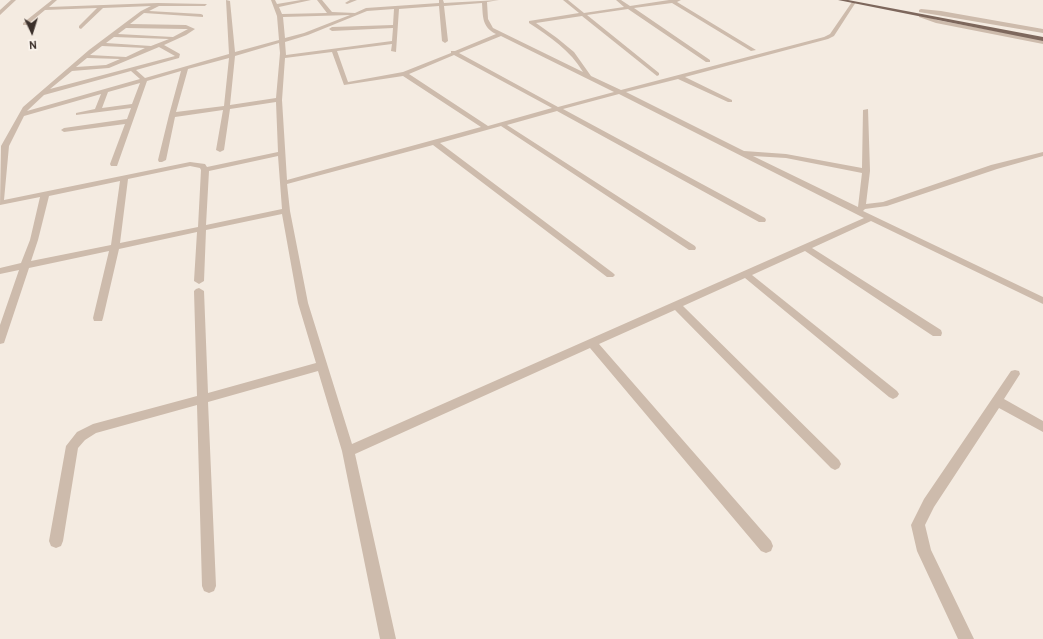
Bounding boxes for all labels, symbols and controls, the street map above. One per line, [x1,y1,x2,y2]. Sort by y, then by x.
north arrow [12,12,52,52]
text: N [28,37,37,51]

